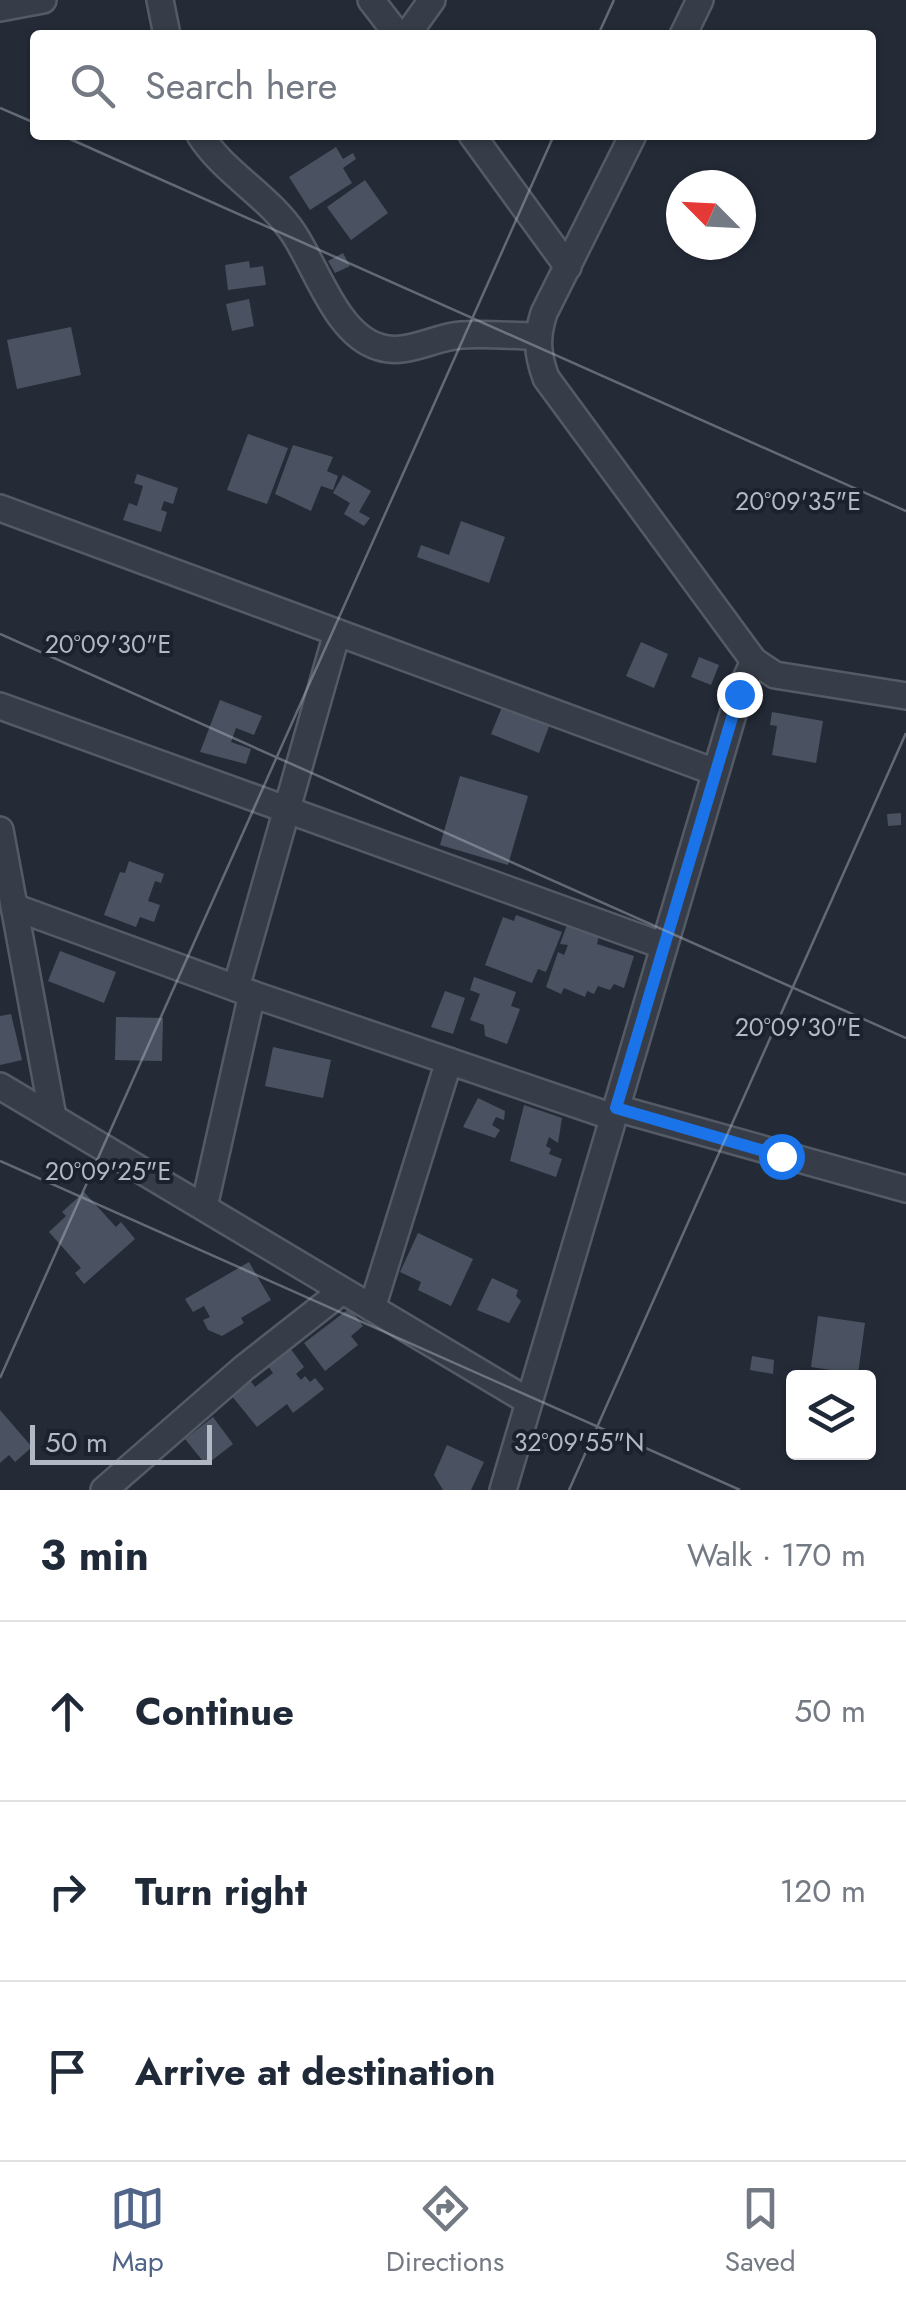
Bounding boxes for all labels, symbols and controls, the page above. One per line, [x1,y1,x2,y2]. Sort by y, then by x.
search box [30,30,876,140]
icon: search [65,58,120,113]
text: Search here [145,58,337,113]
north arrow [666,170,756,260]
text: 20°09'35"E [735,483,861,519]
text: 20°09'30"E [45,626,171,662]
route end [717,672,763,718]
text: 20°09'30"E [735,1009,861,1045]
route start [759,1134,805,1180]
text: 20°09'25"E [45,1153,171,1189]
map controls [786,1370,876,1460]
button: layers [786,1370,876,1460]
scale bar [30,1420,212,1464]
text: 50 m [45,1422,108,1463]
text: 32°09'55"N [514,1424,644,1460]
text: 3 min [40,1525,149,1586]
text: Walk · 170 m [687,1532,866,1578]
icon: ahead [40,1684,95,1739]
text: Continue [135,1684,294,1739]
text: 50 m [794,1688,866,1734]
icon: right [40,1864,95,1919]
text: Turn right [135,1864,307,1919]
text: 120 m [780,1868,866,1914]
icon: arrive [40,2044,95,2099]
text: Arrive at destination [135,2044,496,2099]
tab: Map [110,2181,165,2282]
tab: Directions [386,2181,504,2282]
tab: Saved [725,2181,796,2282]

